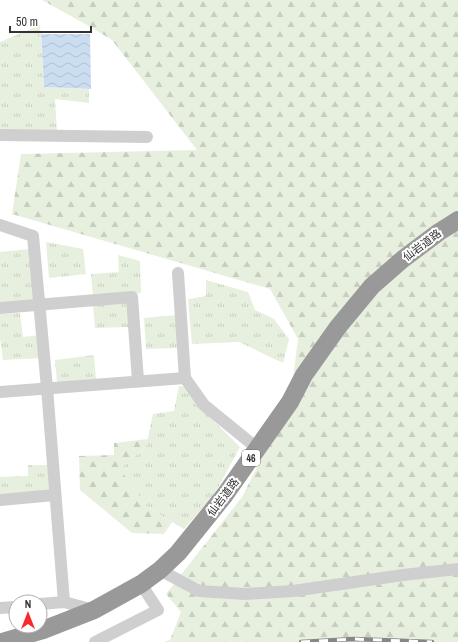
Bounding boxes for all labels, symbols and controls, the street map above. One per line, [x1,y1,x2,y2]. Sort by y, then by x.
scale bar [10,8,91,34]
text: 50 m [16,14,38,30]
street label: 仙岩道路 [400,226,444,264]
road number: 46 [242,450,260,466]
street label: 仙岩道路 [204,475,242,519]
north arrow [8,594,48,634]
text: N [25,597,31,611]

